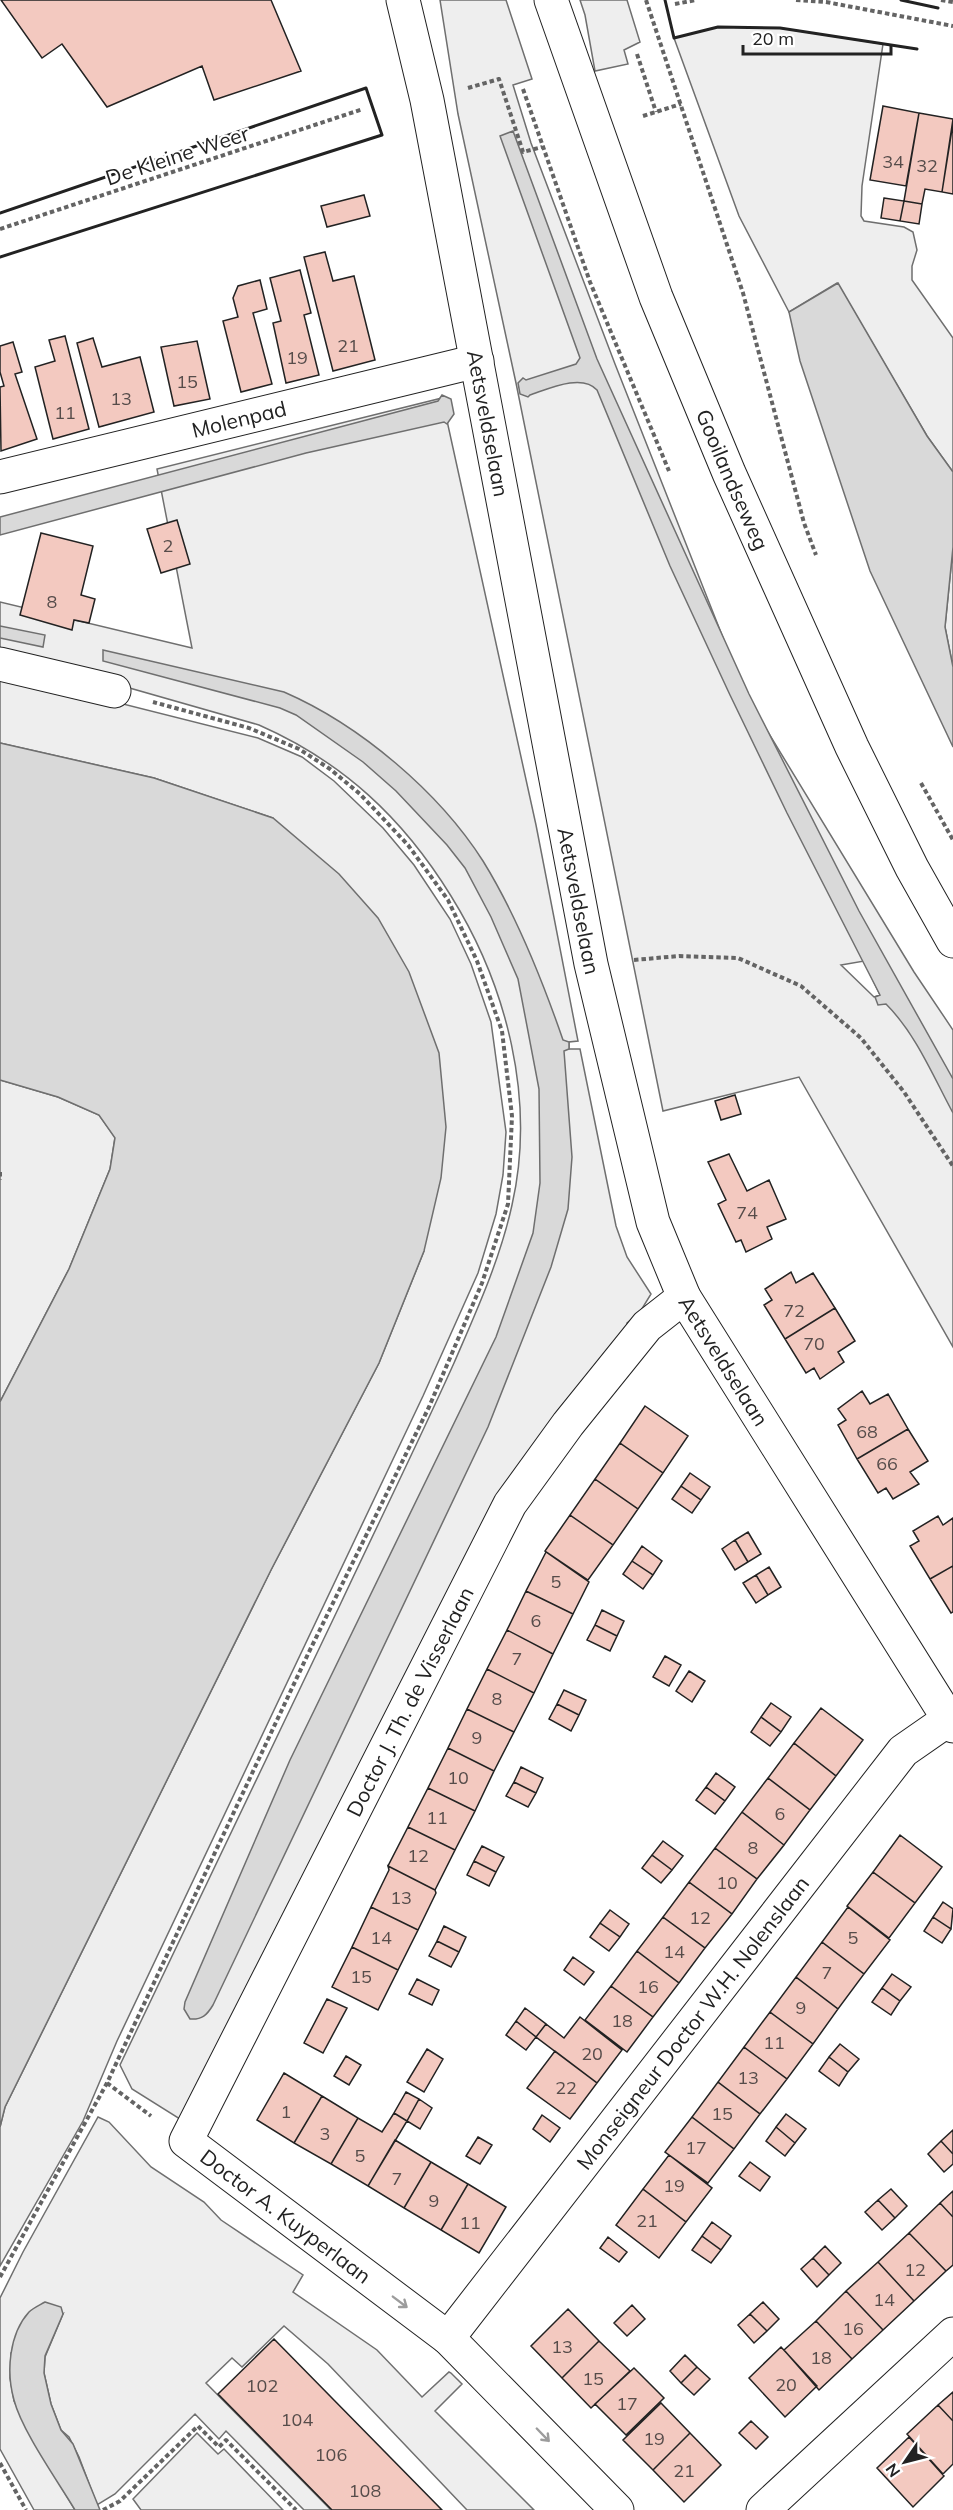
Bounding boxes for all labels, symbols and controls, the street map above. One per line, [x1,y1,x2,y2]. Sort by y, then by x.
scale bar [743,18,892,56]
text: 20 m [752,27,794,50]
street label: De Kleine Weer [102,119,252,190]
house number: 34 [882,150,904,173]
house number: 32 [916,154,938,177]
house number: 21 [337,334,359,357]
house number: 19 [286,346,308,369]
street label: Aetsveldselaan [462,348,515,499]
house number: 15 [176,370,198,393]
house number: 13 [110,387,132,410]
street label: Molenpad [189,395,289,443]
house number: 11 [54,401,76,424]
street label: Gooilandseweg [691,405,775,554]
house number: 2 [163,534,173,557]
house number: 8 [47,590,57,613]
street label: Aetsveldselaan [552,825,606,977]
house number: 74 [736,1201,758,1224]
street label: Aetsveldselaan [673,1291,775,1431]
house number: 72 [783,1299,805,1322]
house number: 70 [803,1332,825,1355]
house number: 68 [856,1420,878,1443]
house number: 66 [876,1452,898,1475]
house number: 5 [551,1570,562,1593]
street label: Doctor J. Th. de Visserlaan [340,1582,479,1821]
house number: 6 [531,1609,541,1632]
house number: 7 [512,1647,522,1670]
house number: 8 [492,1687,502,1710]
house number: 9 [472,1726,482,1749]
house number: 10 [447,1766,469,1789]
house number: 6 [775,1802,785,1825]
house number: 11 [426,1806,448,1829]
house number: 8 [748,1836,758,1859]
house number: 12 [407,1844,429,1867]
street label: Monseigneur Doctor W.H. Nolenslaan [571,1871,814,2175]
house number: 10 [716,1871,738,1894]
house number: 13 [390,1886,412,1909]
house number: 12 [689,1906,711,1929]
house number: 14 [370,1926,392,1949]
house number: 5 [848,1926,859,1949]
house number: 14 [663,1940,685,1963]
house number: 7 [822,1961,832,1984]
house number: 15 [350,1965,372,1988]
house number: 16 [637,1975,659,1998]
house number: 9 [796,1996,806,2019]
house number: 18 [611,2009,633,2032]
house number: 11 [763,2031,785,2054]
house number: 20 [581,2042,603,2065]
house number: 13 [737,2066,759,2089]
house number: 22 [555,2076,577,2099]
house number: 1 [281,2100,291,2123]
house number: 15 [711,2102,733,2125]
house number: 3 [320,2122,330,2145]
house number: 17 [685,2136,707,2159]
street label: Doctor A. Kuyperlaan [195,2143,377,2289]
house number: 5 [355,2144,366,2167]
house number: 7 [392,2167,402,2190]
house number: 19 [663,2174,685,2197]
house number: 9 [429,2189,439,2212]
house number: 21 [636,2209,658,2232]
house number: 11 [459,2211,481,2234]
house number: 12 [904,2258,926,2281]
house number: 14 [873,2288,895,2311]
one-way arrow [392,2296,408,2309]
house number: 16 [842,2317,864,2340]
house number: 13 [551,2335,573,2358]
house number: 18 [810,2346,832,2369]
house number: 15 [582,2367,604,2390]
house number: 20 [775,2373,797,2396]
house number: 102 [246,2374,278,2397]
house number: 17 [616,2392,638,2415]
house number: 104 [281,2408,313,2431]
one-way arrow [535,2427,550,2442]
house number: 19 [643,2427,665,2450]
north arrow [875,2432,935,2492]
house number: 106 [315,2443,347,2466]
house number: 21 [673,2459,695,2482]
text: N [881,2460,904,2481]
house number: 108 [349,2479,381,2502]

